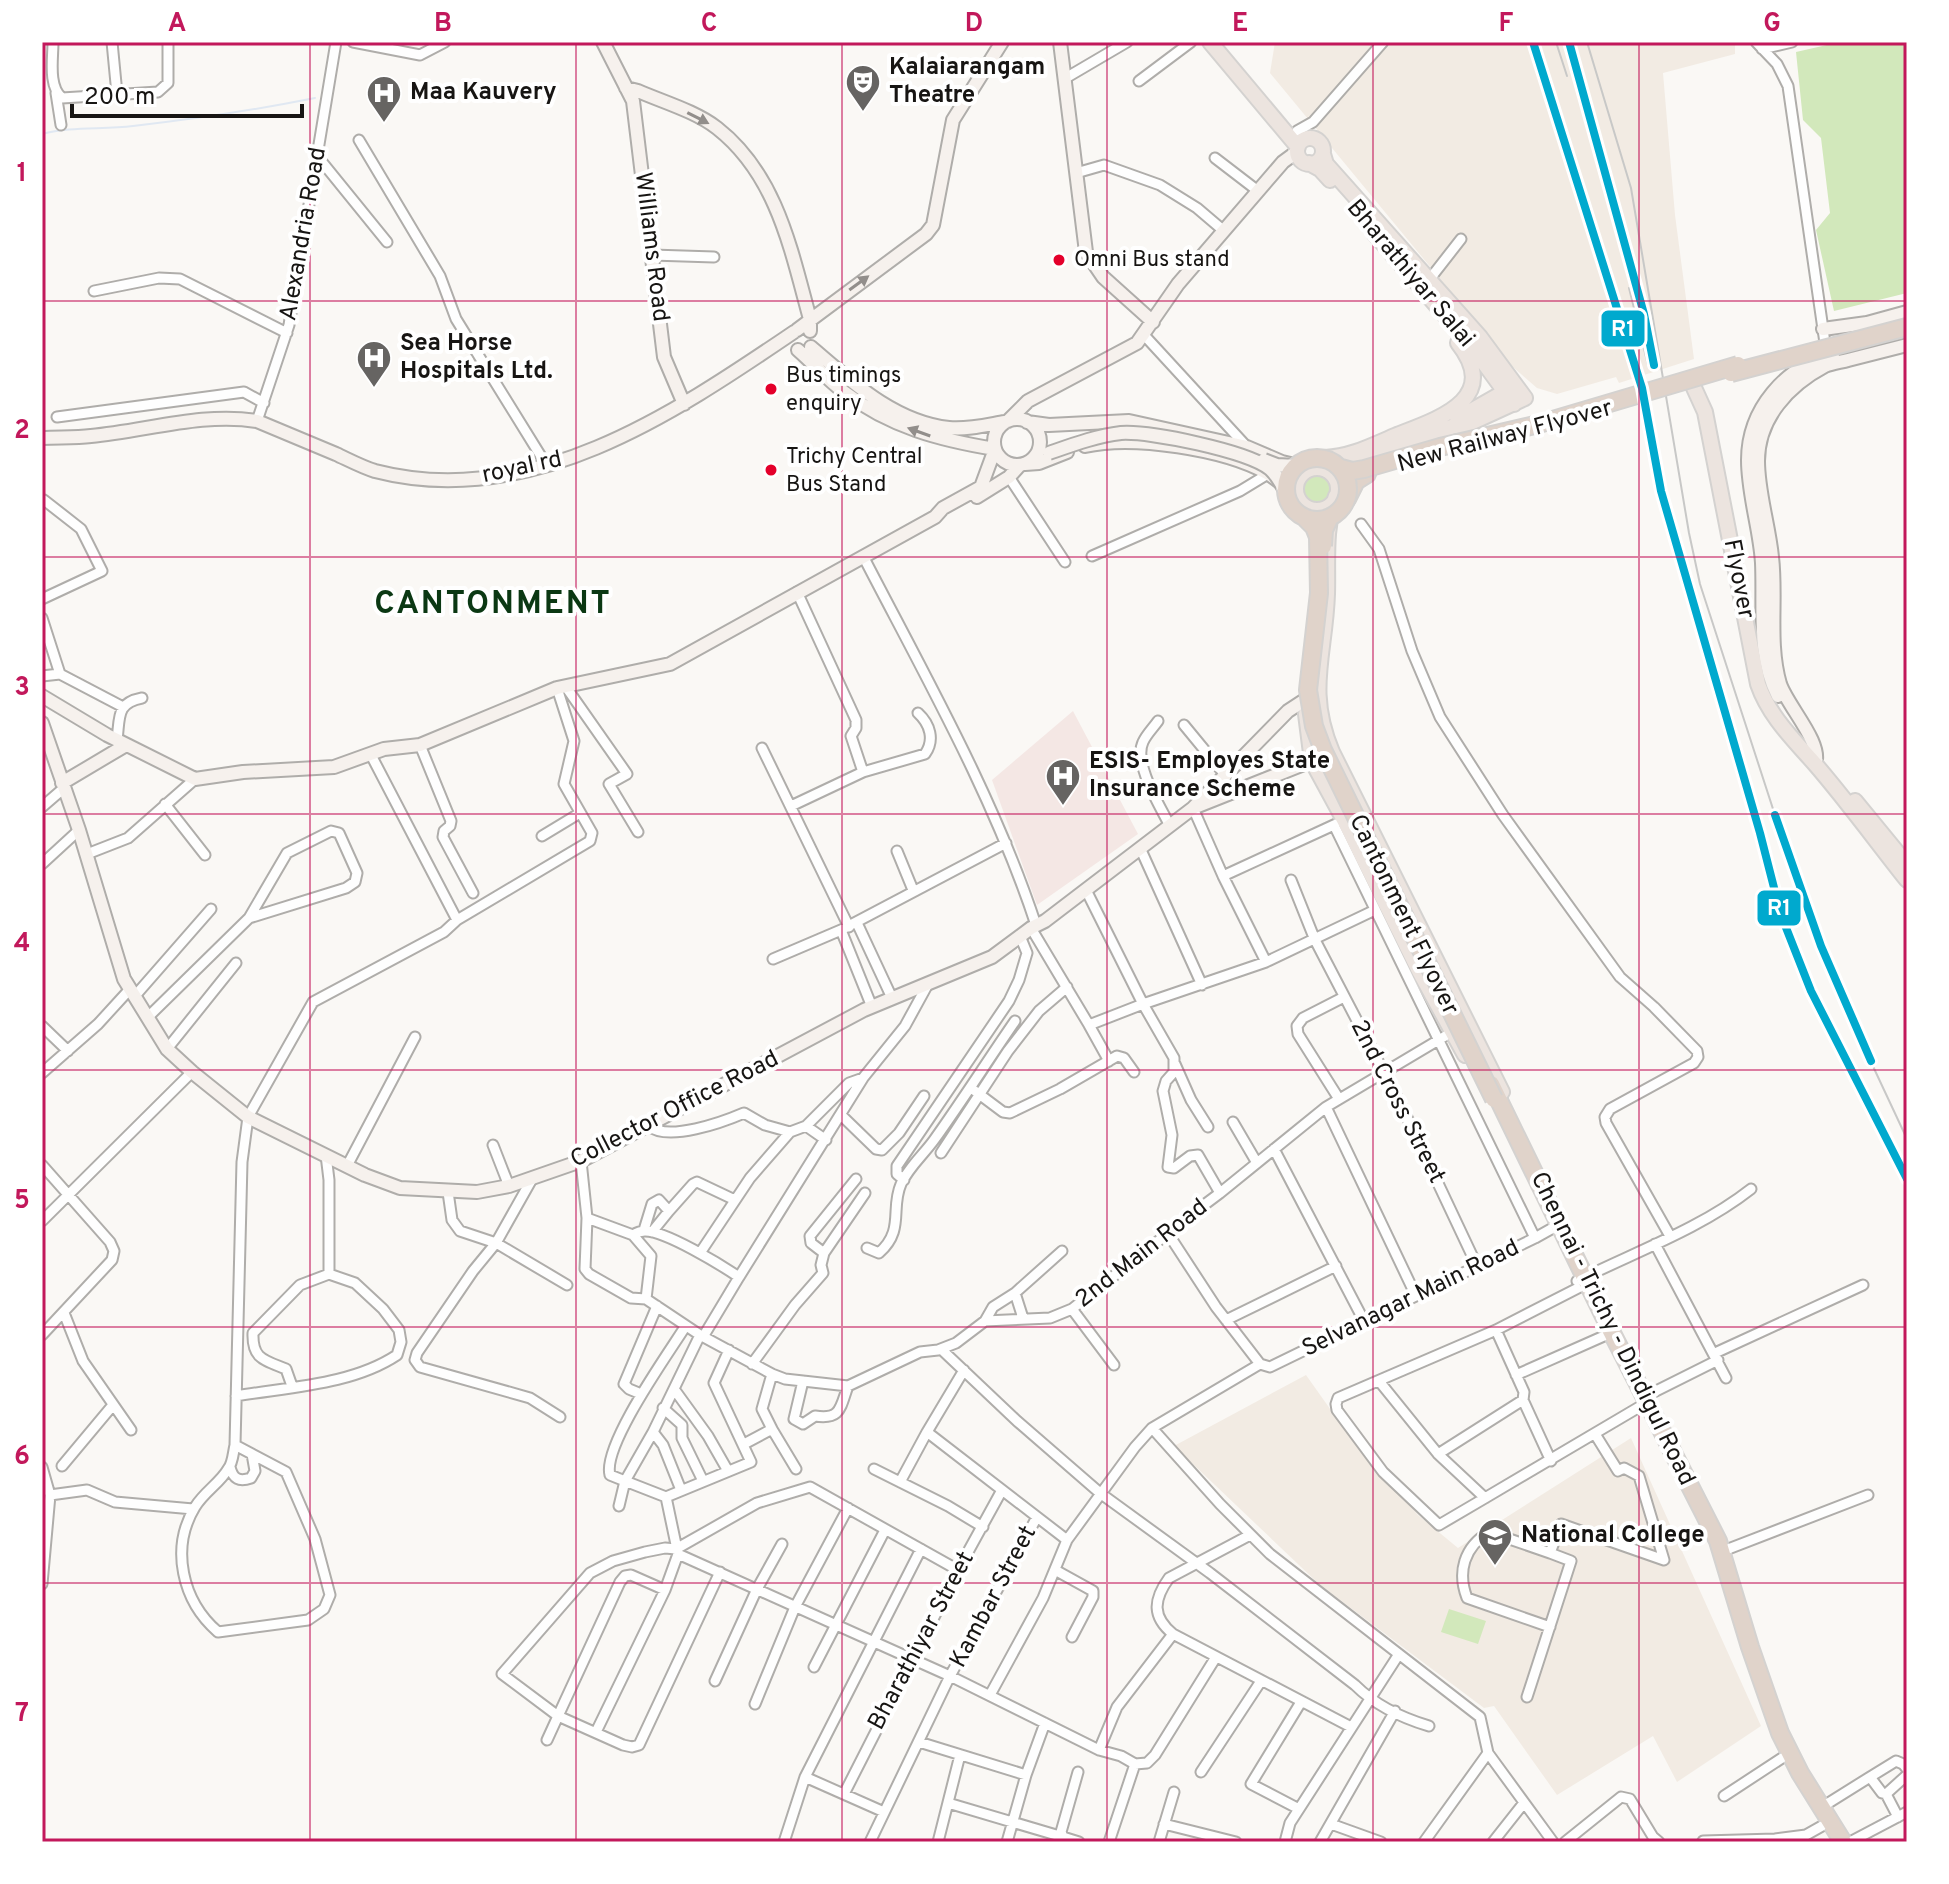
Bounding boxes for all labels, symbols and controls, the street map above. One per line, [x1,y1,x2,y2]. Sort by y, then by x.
text: A [168,8,186,41]
text: B [434,8,452,41]
text: C [701,8,717,41]
text: D [965,8,983,41]
text: E [1232,8,1248,41]
text: F [1499,8,1514,41]
text: G [1763,8,1781,41]
place label: Kalaiarangam Theatre [889,53,1045,111]
theatre icon: Kalaiarangam Theatre [844,63,882,113]
scale bar [72,68,302,118]
hospital icon: Maa Kauvery [365,74,403,124]
place label: Maa Kauvery [410,78,557,108]
text: 200 m [84,83,155,113]
one-way arrow [687,111,710,124]
street label: Alexandria Road [274,145,334,323]
text: 1 [17,158,27,191]
street label: Williams Road [627,170,675,324]
street label: Bharathiyar Salai [1339,194,1481,354]
place label: Omni Bus stand [1074,247,1230,274]
marker: Omni Bus stand [1051,252,1067,268]
one-way arrow [849,276,870,291]
line badge: R1 [1600,309,1646,348]
text: R1 [1611,317,1635,344]
place label: Sea Horse Hospitals Ltd. [400,329,553,387]
hospital icon: Sea Horse Hospitals Ltd. [355,339,393,389]
place label: Bus timings enquiry [786,363,901,418]
marker: Bus timings enquiry [763,381,779,397]
street label: New Railway Flyover [1394,394,1616,480]
text: 2 [14,415,30,448]
one-way arrow [907,425,931,438]
place label: Trichy Central Bus Stand [786,444,922,499]
street label: royal rd [479,445,565,491]
marker: Trichy Central Bus Stand [763,462,779,478]
street label: Flyover [1716,537,1760,621]
district label: CANTONMENT [374,585,612,625]
text: 3 [14,672,30,705]
place label: ESIS- Employes State Insurance Scheme [1089,747,1330,805]
hospital icon: ESIS- Employes State Insurance Scheme [1044,757,1082,807]
street label: Cantonment Flyover [1341,810,1465,1020]
line badge: R1 [1756,889,1802,927]
text: R1 [1767,896,1791,923]
text: 4 [14,928,30,961]
street label: 2nd Cross Street [1343,1015,1451,1189]
street label: Collector Office Road [566,1044,784,1176]
street label: Chennai - Trichy - Dindigul Road [1523,1167,1701,1491]
text: 5 [14,1185,30,1218]
street label: 2nd Main Road [1070,1193,1214,1315]
street label: Selvanagar Main Road [1297,1233,1525,1365]
text: 6 [14,1441,30,1474]
school or university icon: National College [1476,1517,1514,1567]
street label: Kambar Street [944,1521,1044,1673]
place label: National College [1521,1521,1705,1551]
street label: Bharathiyar Street [862,1547,982,1735]
text: 7 [15,1698,29,1731]

